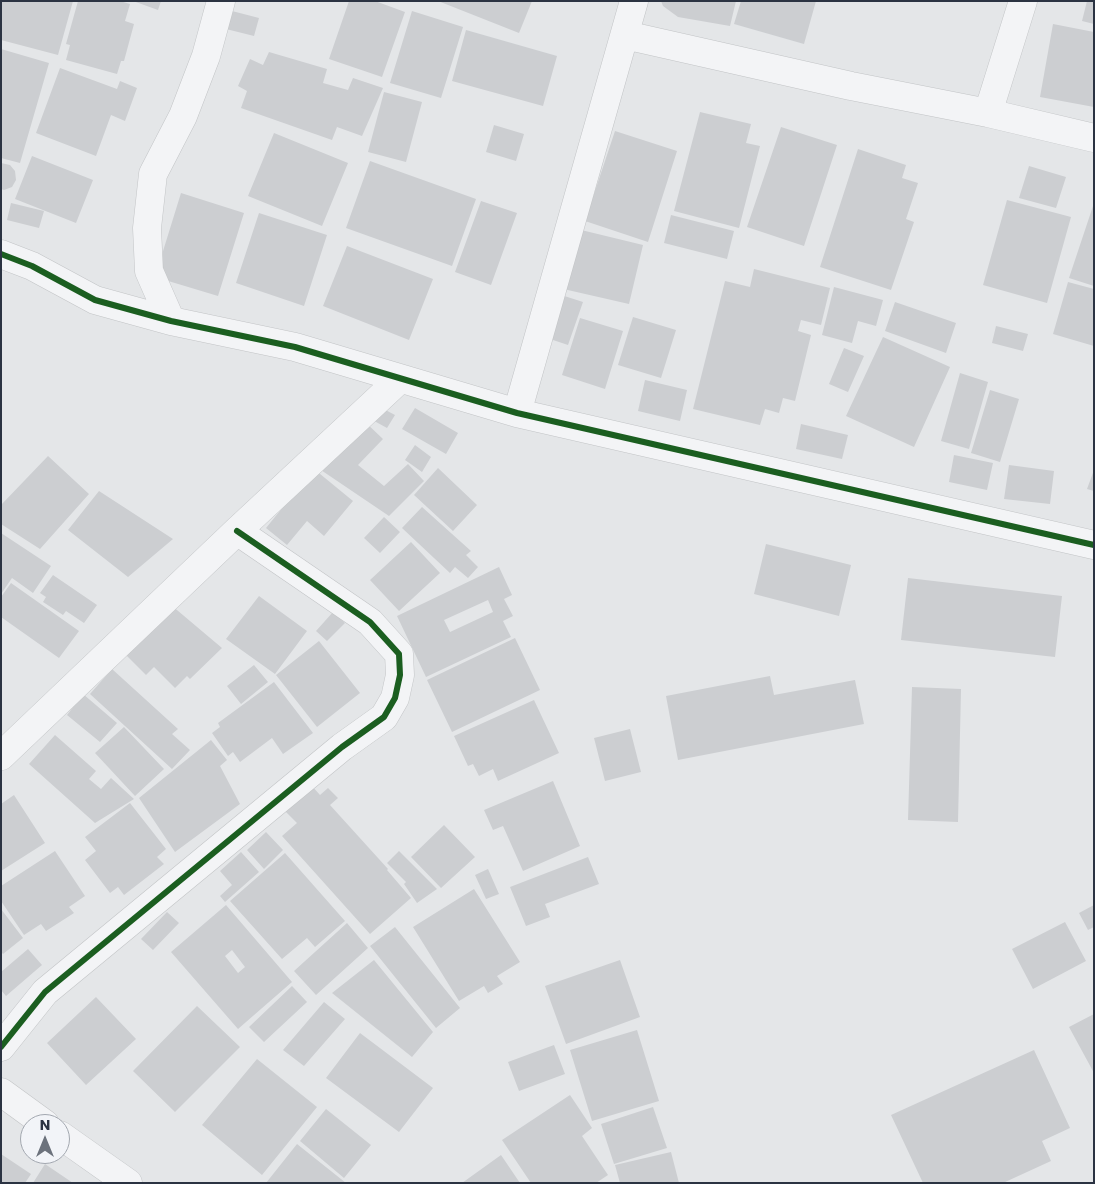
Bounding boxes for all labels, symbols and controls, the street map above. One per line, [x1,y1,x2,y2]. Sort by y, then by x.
north arrow [20,1114,70,1164]
text: N [40,1115,50,1135]

